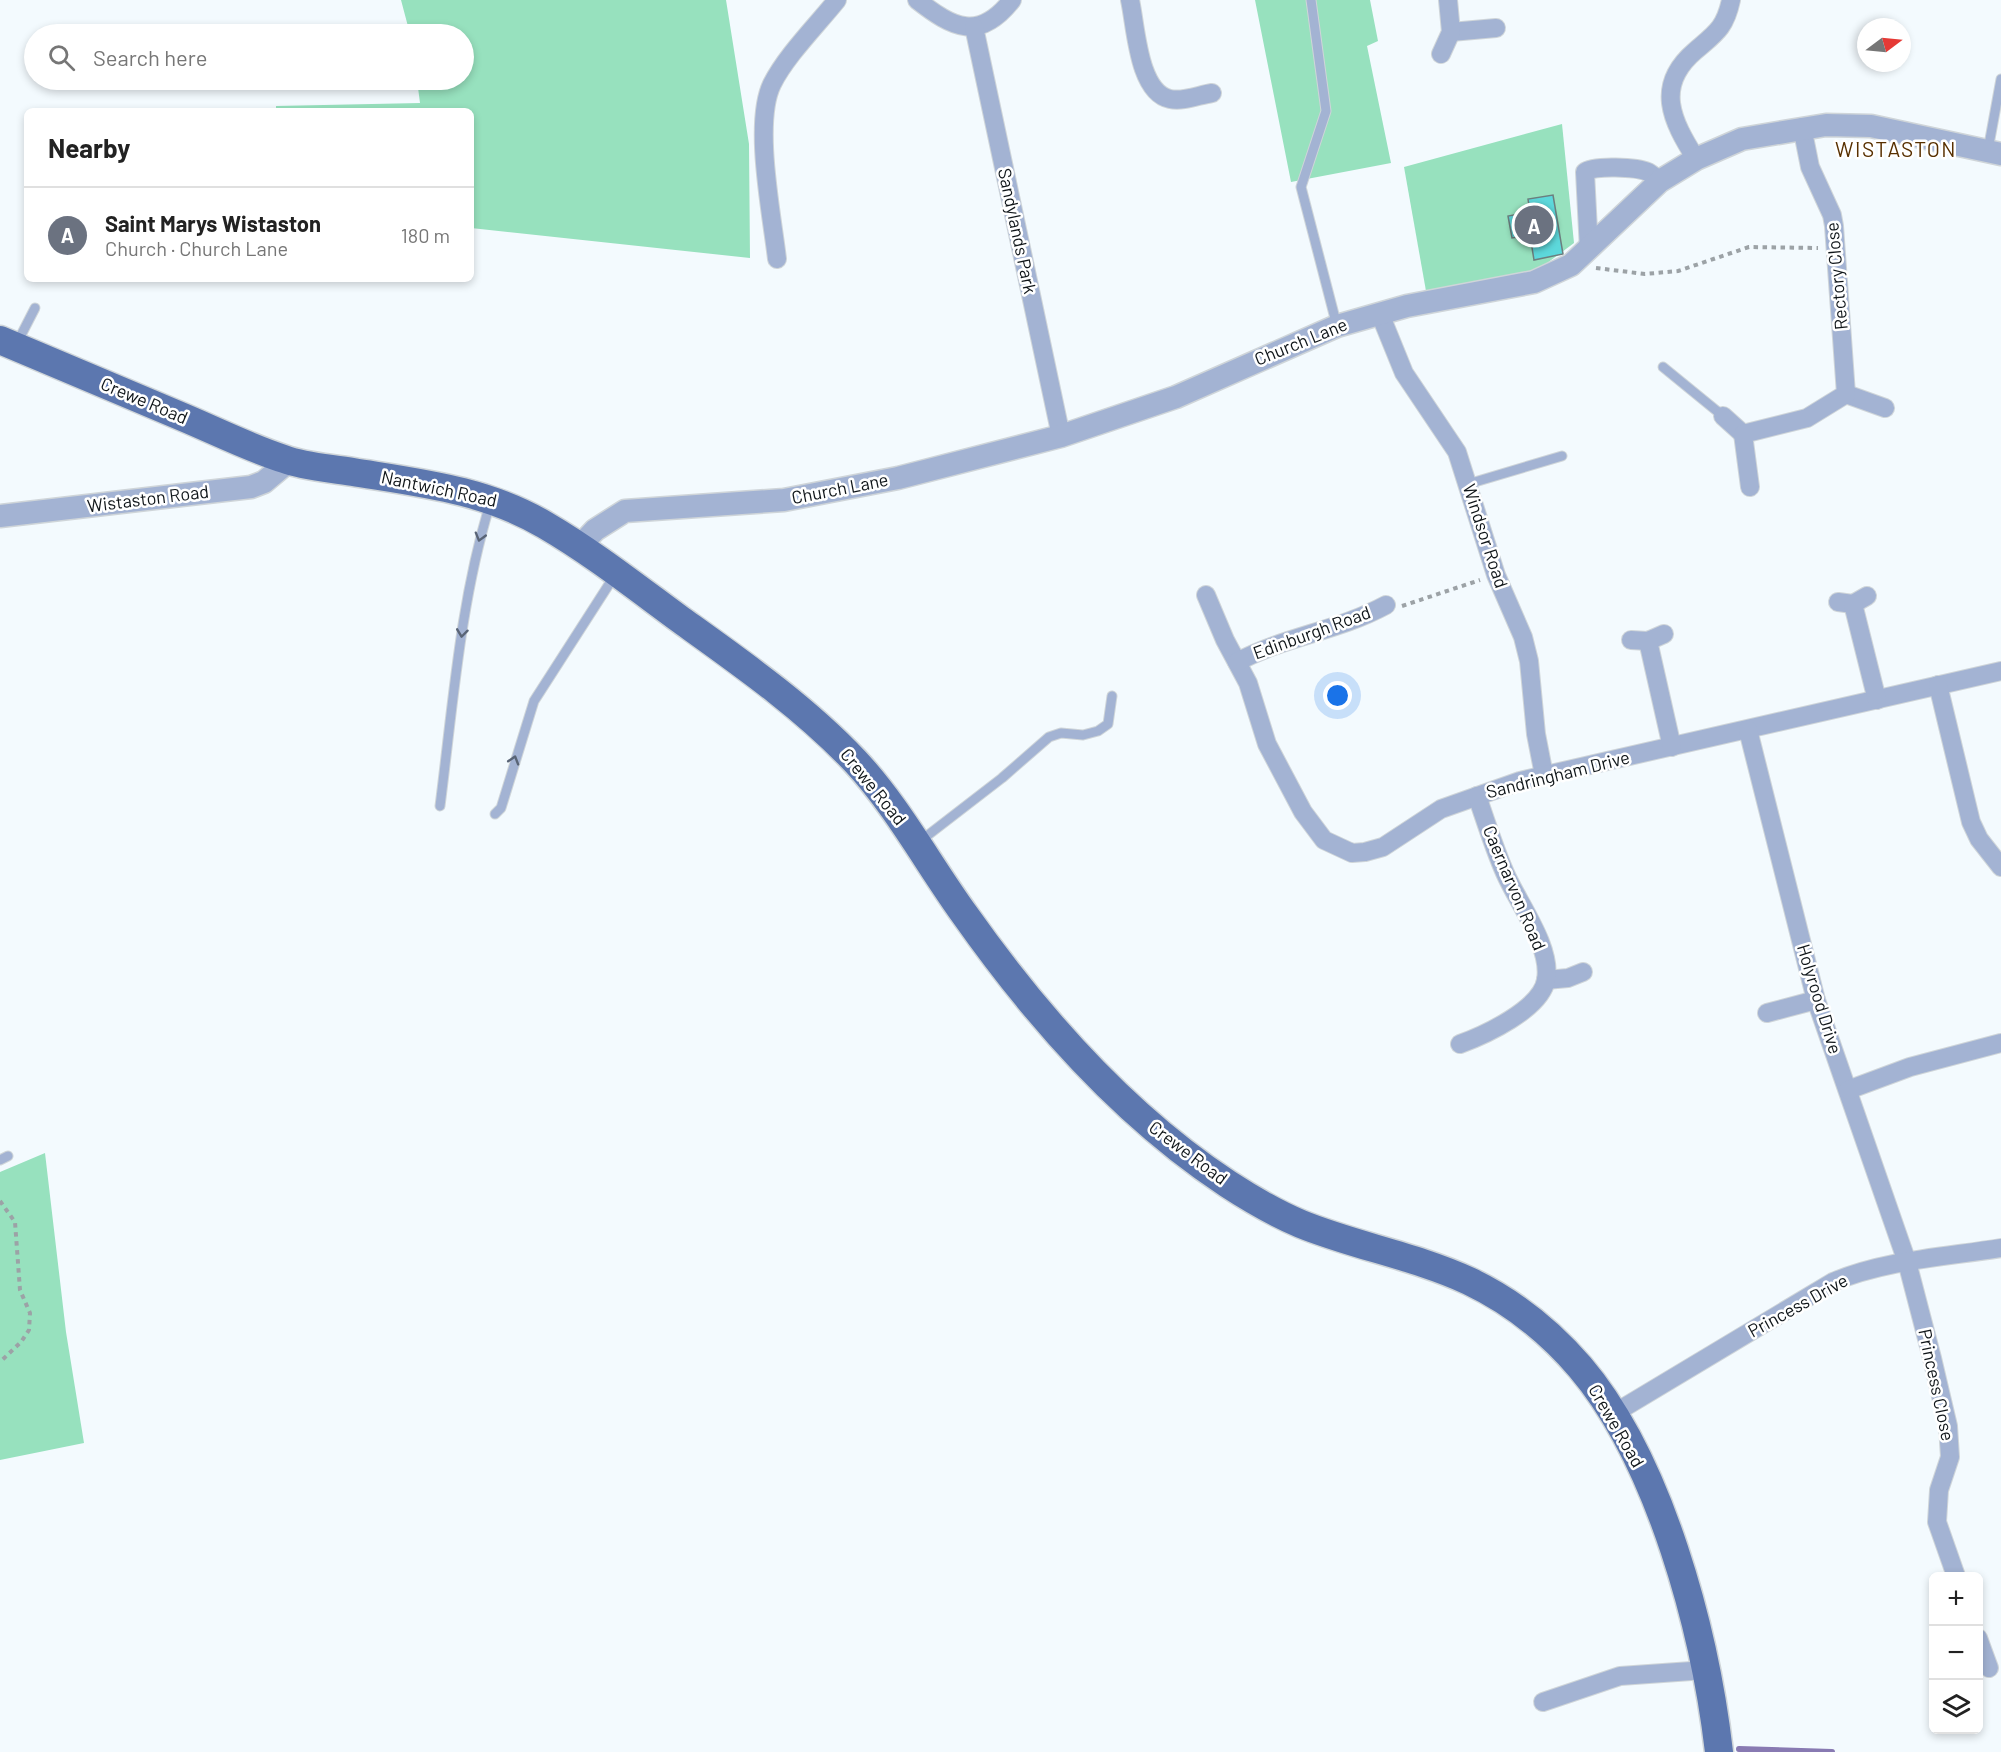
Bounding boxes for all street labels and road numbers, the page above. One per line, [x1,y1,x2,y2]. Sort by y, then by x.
street label: Sandylands Park [994,166,1042,296]
street label: Rectory Close [1820,221,1852,331]
street label: Church Lane [1251,313,1350,370]
street label: Crewe Road [98,372,191,428]
street label: Nantwich Road [379,465,499,511]
street label: Church Lane [790,468,890,508]
street label: Wistaston Road [86,480,210,516]
street label: Windsor Road [1459,481,1513,591]
street label: Edinburgh Road [1250,601,1373,664]
street label: Crewe Road [836,744,911,829]
street label: Sandringham Drive [1484,746,1632,802]
street label: Caernarvon Road [1479,822,1551,953]
street label: Holyrood Drive [1793,941,1847,1056]
street label: Crewe Road [1145,1116,1232,1189]
street label: Princess Drive [1744,1269,1851,1342]
street label: Princess Close [1914,1327,1960,1443]
street label: Crewe Road [1584,1380,1649,1471]

